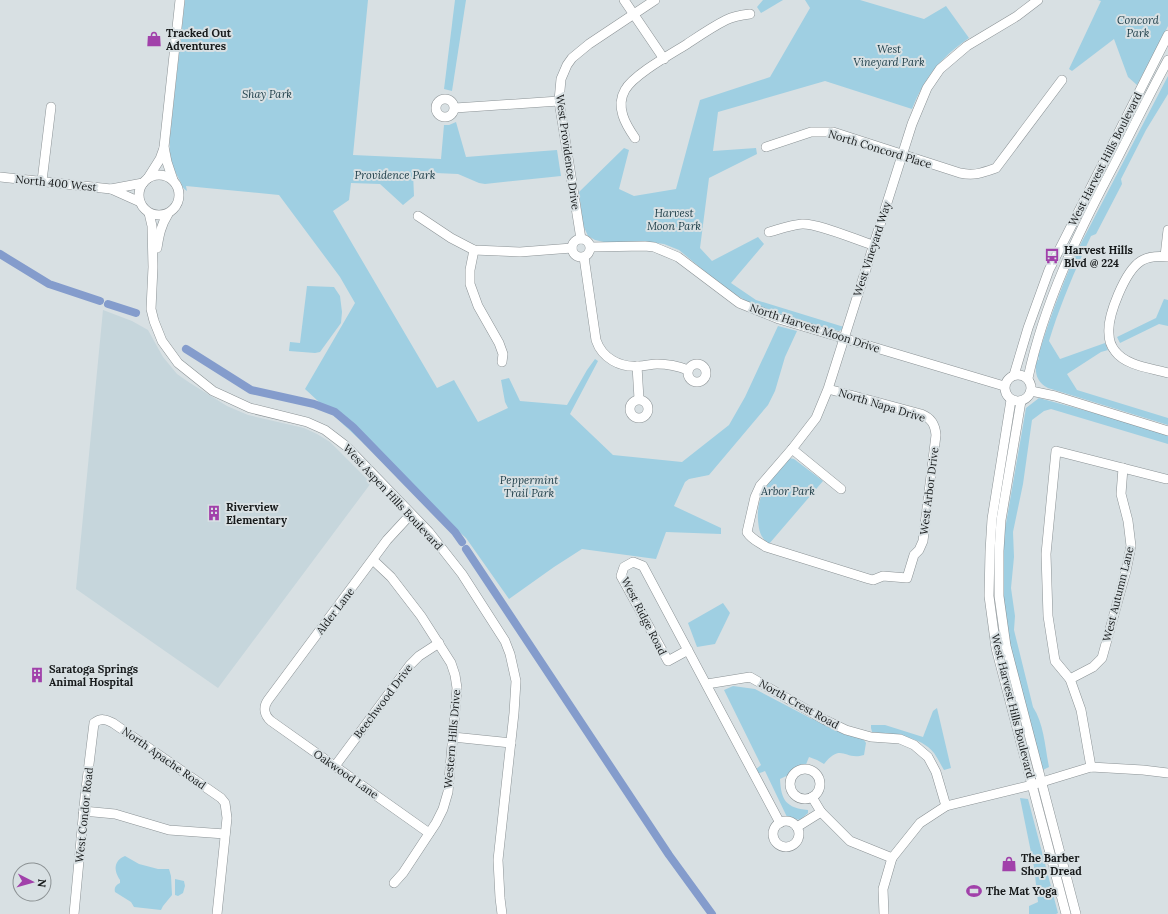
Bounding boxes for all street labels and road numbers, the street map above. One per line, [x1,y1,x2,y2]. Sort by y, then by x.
street label: West Harvest Hills Boulevard [1065,89,1145,228]
street label: West Providence Drive [553,93,583,211]
street label: North Concord Place [827,127,933,171]
street label: North 400 West [15,172,98,194]
street label: West Vineyard Way [850,200,894,298]
street label: North Harvest Moon Drive [748,300,882,356]
street label: North Napa Drive [837,385,927,425]
street label: West Aspen Hills Boulevard [340,441,446,553]
street label: West Arbor Drive [917,446,941,536]
street label: West Autumn Lane [1099,545,1137,643]
street label: West Ridge Road [618,575,670,658]
street label: Alder Lane [312,585,357,638]
street label: West Harvest Hills Boulevard [988,632,1038,780]
street label: Beechwood Drive [350,661,416,741]
street label: North Crest Road [757,676,842,732]
street label: Western Hills Drive [441,689,463,789]
street label: North Apache Road [119,724,209,792]
street label: Oakwood Lane [311,746,381,802]
street label: West Condor Road [72,766,96,863]

